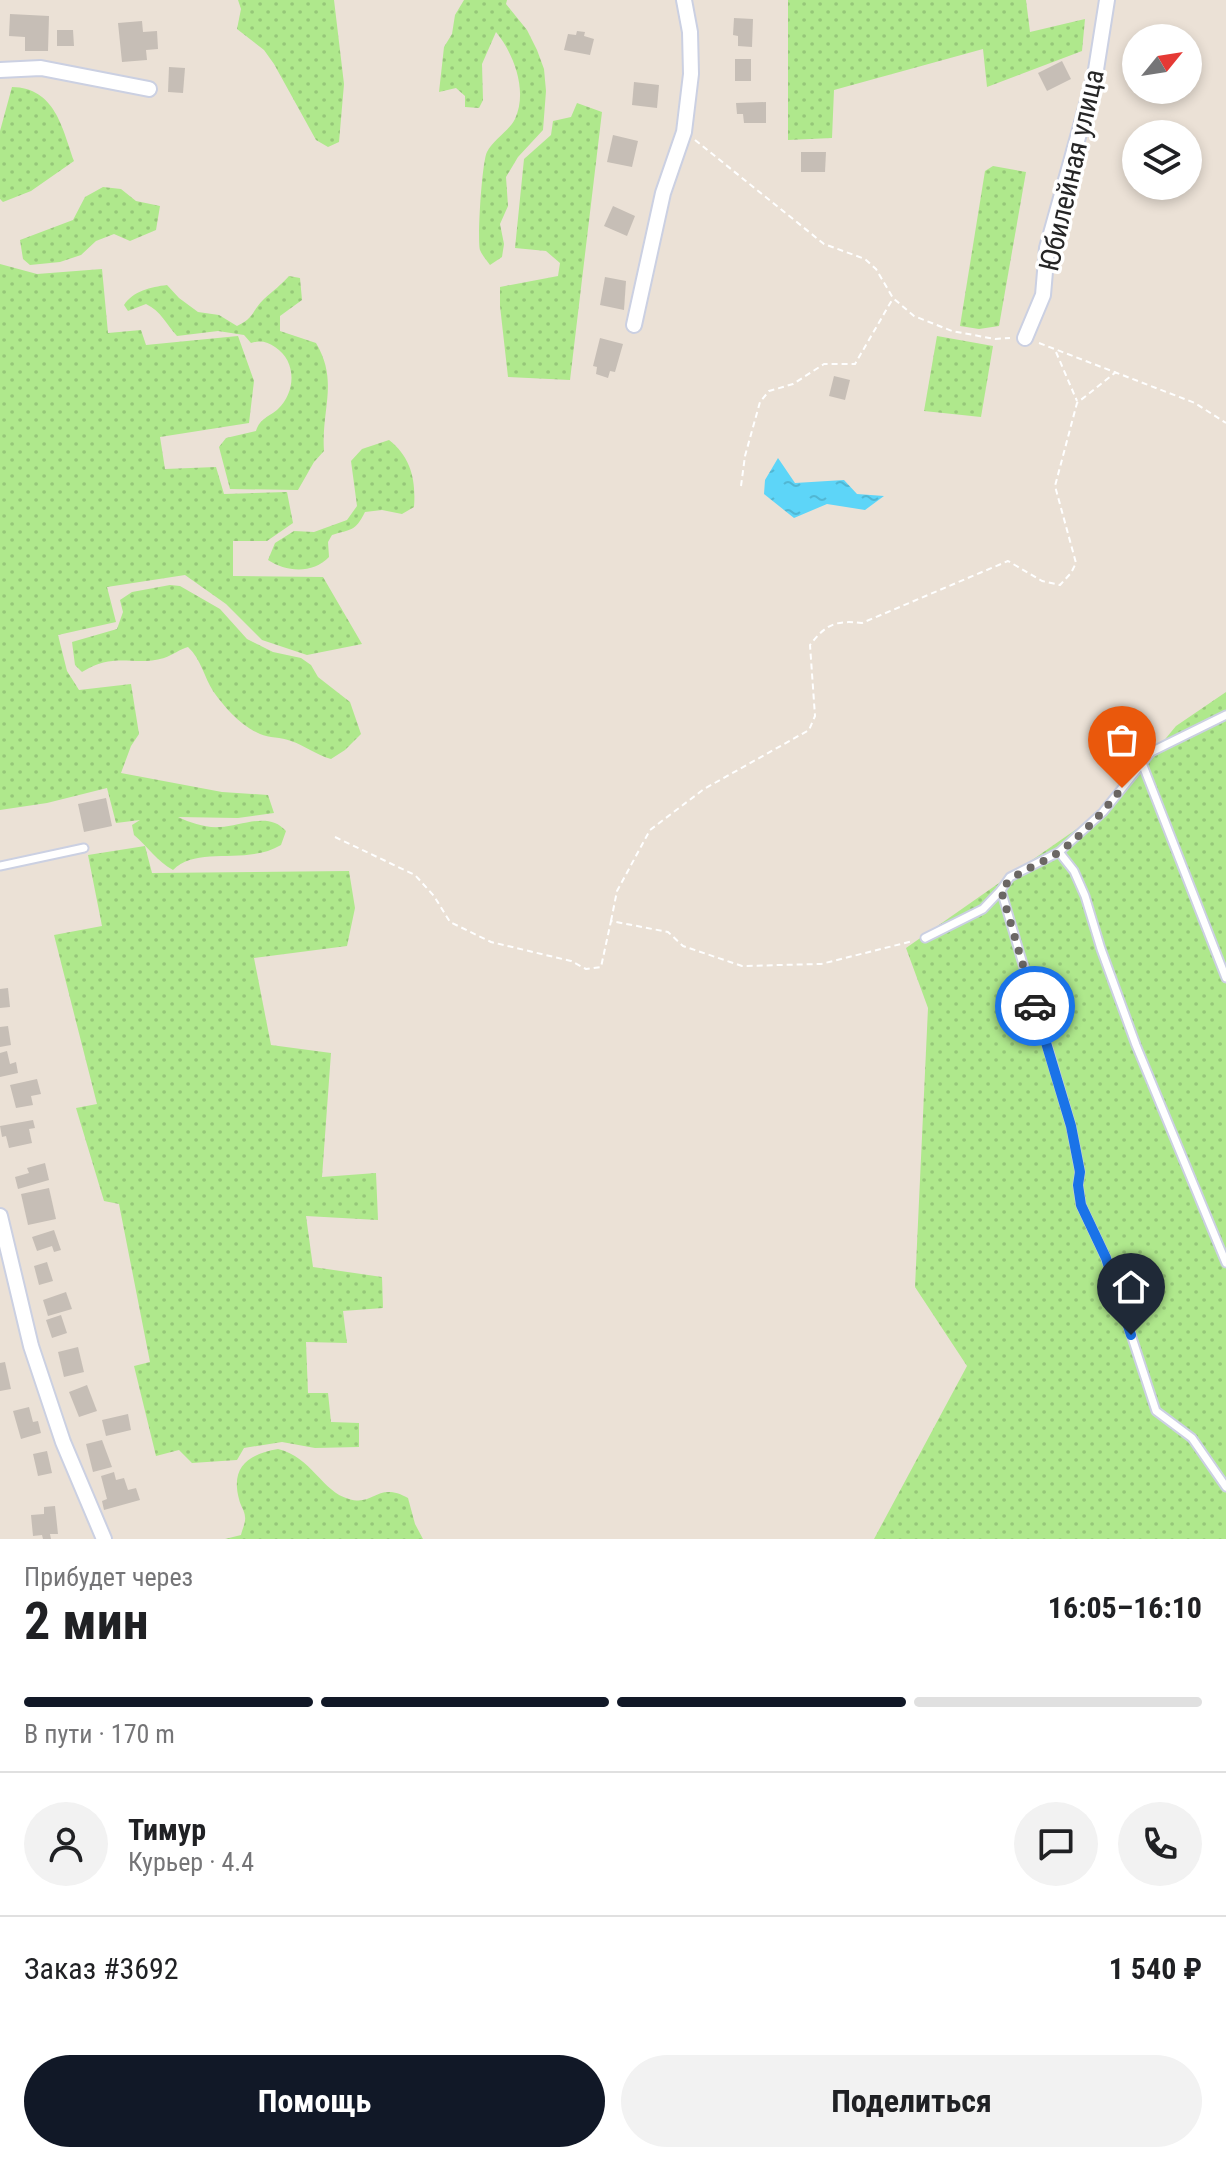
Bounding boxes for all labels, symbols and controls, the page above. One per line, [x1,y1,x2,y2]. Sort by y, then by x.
north arrow [1122,24,1202,104]
map controls [1122,24,1202,200]
street label: Юбилейная улица [1032,66,1111,274]
button: layers [1122,120,1202,200]
pin [1088,706,1156,788]
icon: bag [1100,718,1144,762]
courier [995,966,1075,1046]
icon: car [1013,984,1057,1028]
pin [1097,1253,1165,1335]
icon: home [1109,1265,1153,1309]
text: Прибудет через [24,1562,193,1592]
text: 16:05–16:10 [1048,1590,1202,1625]
text: 2 мин [24,1591,149,1652]
text: В пути · 170 m [24,1719,175,1749]
button: person [24,1802,108,1886]
button: chat [1014,1802,1098,1886]
button: phone [1118,1802,1202,1886]
text: Тимур [128,1812,206,1847]
text: Курьер · 4.4 [128,1847,254,1877]
text: Заказ #3692 [24,1951,179,1986]
text: 1 540 ₽ [1109,1951,1202,1986]
button: Помощь [24,2055,605,2147]
button: Поделиться [621,2055,1202,2147]

